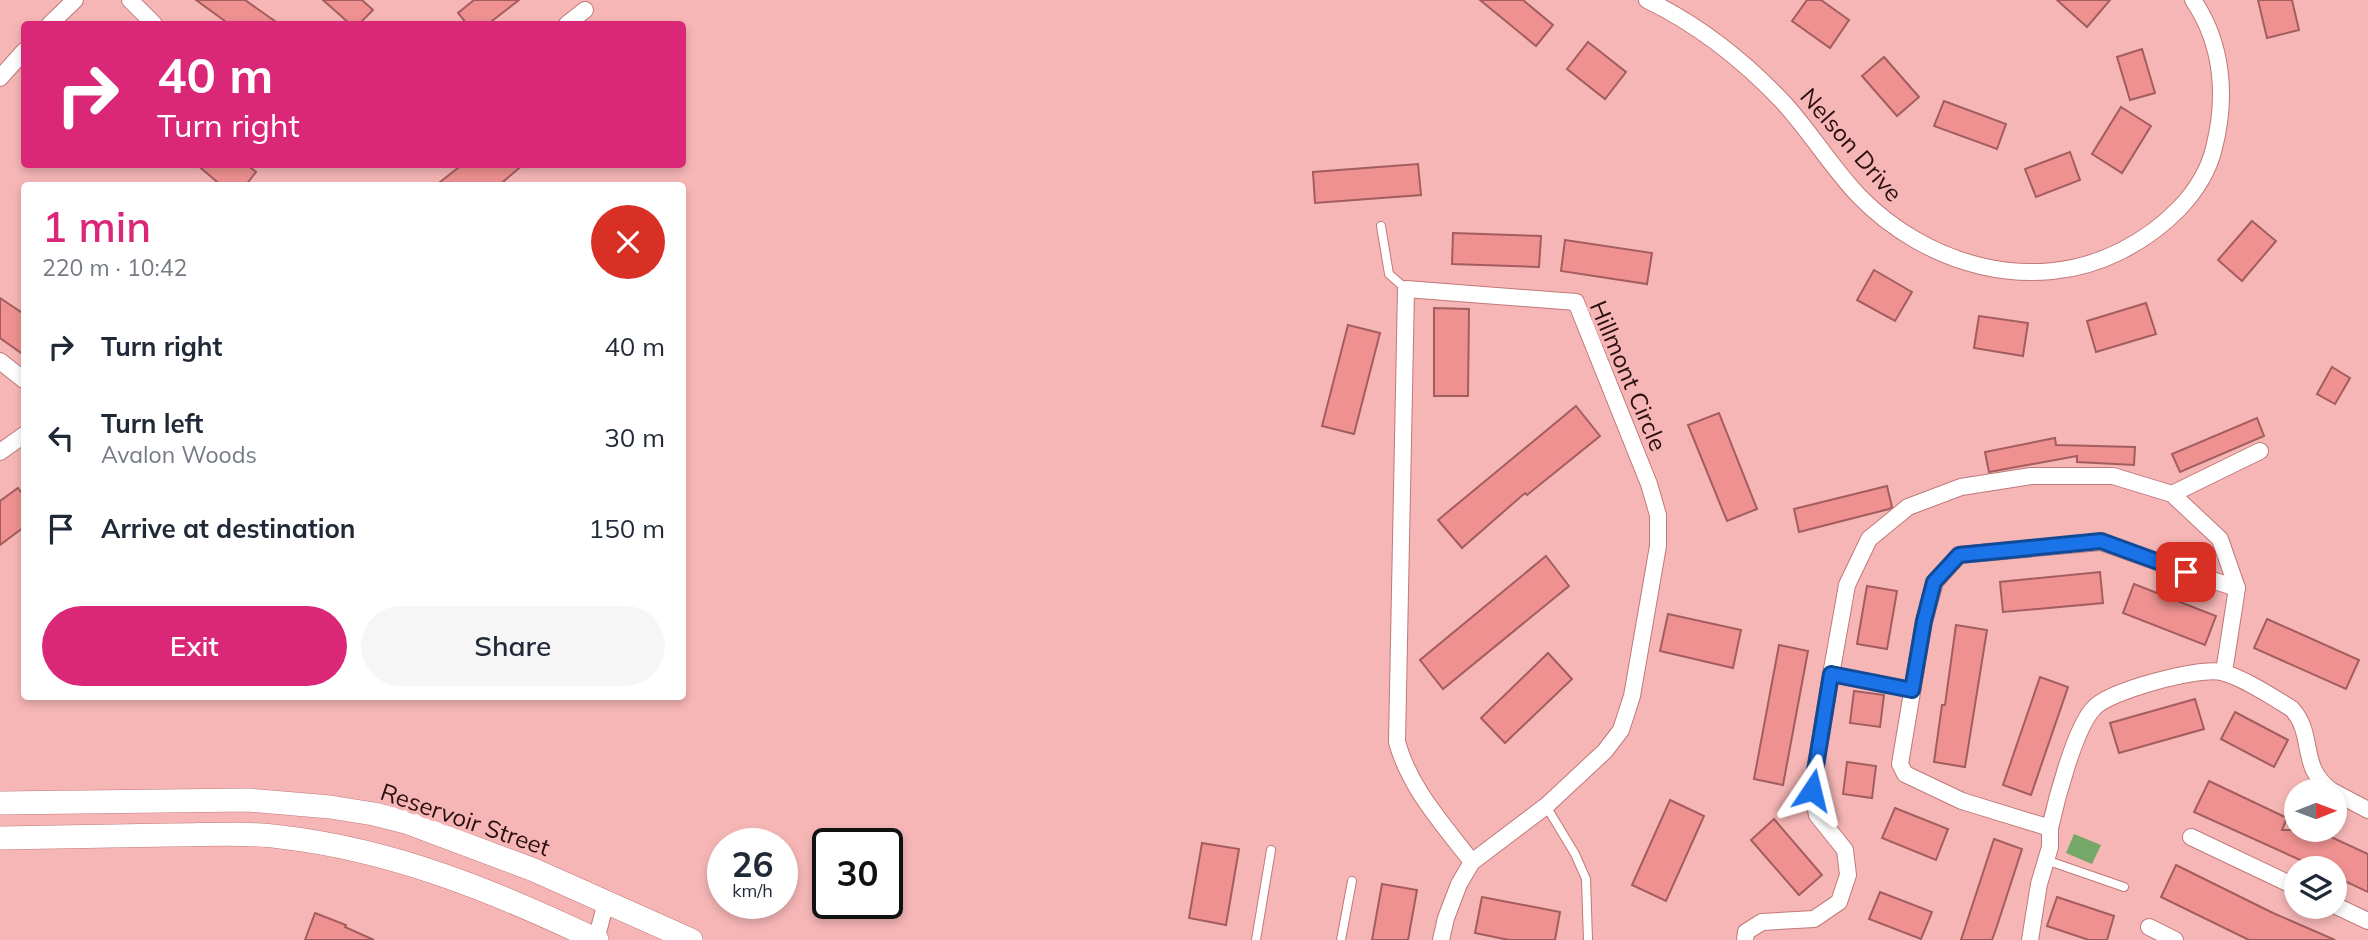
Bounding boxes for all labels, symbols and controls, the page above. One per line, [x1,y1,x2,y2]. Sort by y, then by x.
text: 40 m [157,44,273,105]
icon: right [42,49,133,140]
street label: Nelson Drive [1794,81,1909,207]
text: Turn right [157,105,300,145]
text: 1 min [42,200,151,253]
button: close [591,205,665,279]
text: 220 m · 10:42 [42,253,187,282]
street label: Hillmont Circle [1584,296,1674,455]
icon: right [42,328,80,366]
text: Turn right [101,330,222,363]
text: 40 m [604,330,665,363]
text: Turn left [101,407,203,440]
icon: left [42,419,80,457]
text: 30 m [604,421,665,454]
text: Avalon Woods [101,440,257,469]
icon: arrive [42,510,80,548]
text: Arrive at destination [101,512,356,545]
text: 150 m [589,512,665,545]
pin [2156,542,2216,602]
icon: arrive [2167,553,2205,591]
button: Exit [42,606,347,686]
button: Share [361,606,665,686]
position arrow [1775,753,1849,827]
street label: Reservoir Street [377,776,554,862]
north arrow [2284,779,2347,842]
map controls [2284,779,2347,919]
speed limit sign: 30 [812,828,903,919]
text: 26 [731,842,774,886]
button: layers [2284,856,2347,919]
text: km/h [732,879,773,902]

